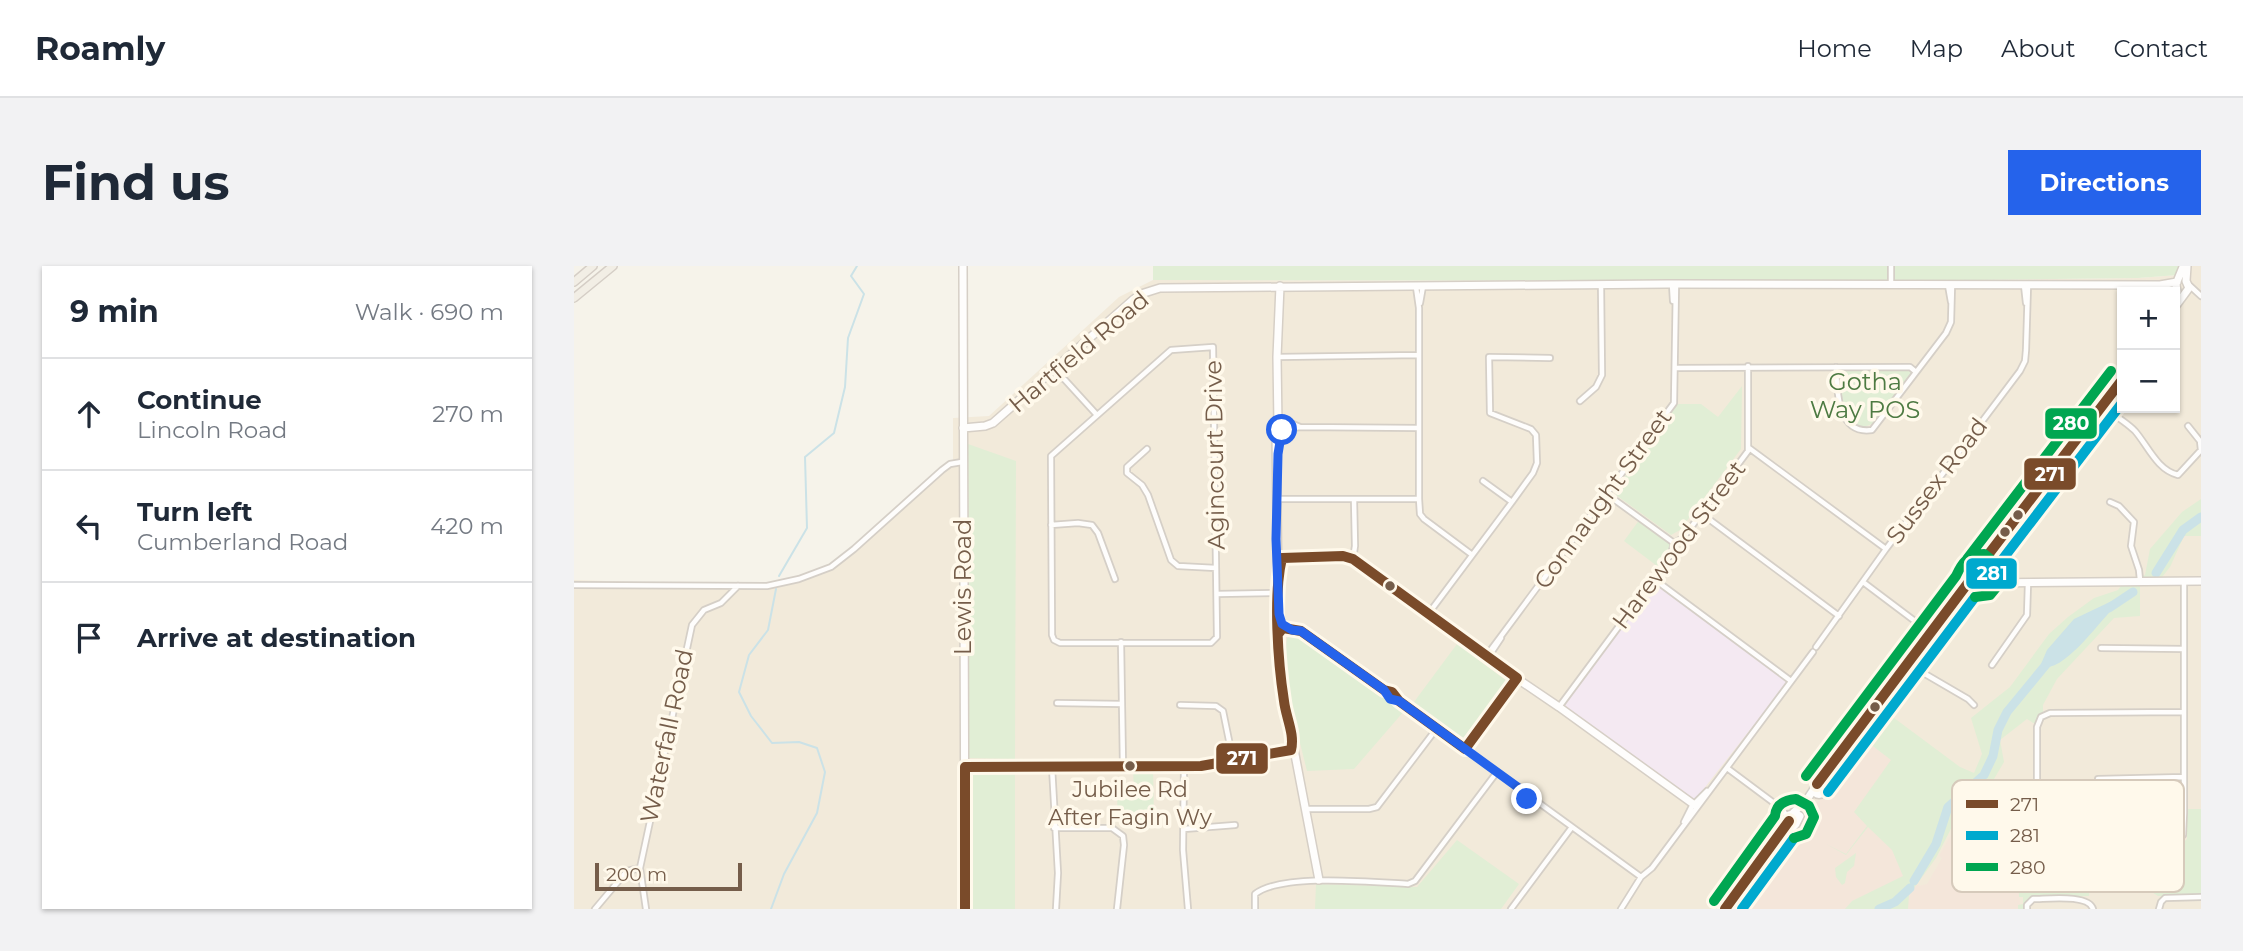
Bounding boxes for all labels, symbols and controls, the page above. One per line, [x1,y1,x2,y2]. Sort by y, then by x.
text: Roamly [35,28,165,68]
text: Home [1797,34,1872,63]
text: Map [1910,34,1963,63]
text: About [2001,34,2075,63]
text: Contact [2113,34,2208,63]
button: Directions [2008,150,2201,215]
text: Find us [42,153,230,212]
street label: Hartfield Road [1003,285,1155,419]
map controls [2117,287,2180,413]
button: + [2117,287,2180,350]
text: 9 min [70,293,159,330]
text: Walk · 690 m [355,298,504,326]
button: − [2117,350,2180,413]
street label: Agincourt Drive [1198,360,1231,550]
park label: Gotha Way POS [1810,367,1920,424]
text: Continue [137,384,262,416]
icon: ahead [70,395,108,433]
text: 270 m [432,400,504,428]
street label: Connaught Street [1528,403,1678,594]
line badge: 280 [2044,407,2098,440]
street label: Sussex Road [1880,412,1993,549]
text: 280 [2053,412,2089,435]
route start [1266,414,1297,445]
text: Lincoln Road [137,416,287,444]
street label: Harewood Street [1606,455,1751,635]
line badge: 271 [2023,457,2077,491]
text: 271 [2035,463,2065,486]
text: Turn left [137,496,253,528]
icon: left [70,507,108,545]
unlabelled marker [2011,508,2025,522]
text: 420 m [430,512,504,540]
street label: Lewis Road [948,519,977,655]
unlabelled marker [1998,525,2012,539]
text: Cumberland Road [137,528,348,556]
line badge: 281 [1965,557,2018,590]
text: 281 [1976,562,2008,585]
unlabelled marker [1383,579,1397,593]
icon: arrive [70,619,108,657]
text: Arrive at destination [137,622,416,654]
street label: Waterfall Road [634,646,699,825]
unlabelled marker [1868,700,1882,714]
line badge: 271 [1215,742,1269,775]
text: 271 [1227,747,1257,770]
marker: Jubilee Rd After Fagin Wy [1123,759,1137,773]
place label: Jubilee Rd After Fagin Wy [1048,776,1212,831]
legend [1952,780,2184,892]
route end [1511,783,1542,814]
text: 271 [2010,793,2039,816]
text: 281 [2010,824,2040,847]
text: 280 [2010,856,2046,879]
scale bar [595,860,742,892]
text: 200 m [606,863,667,886]

